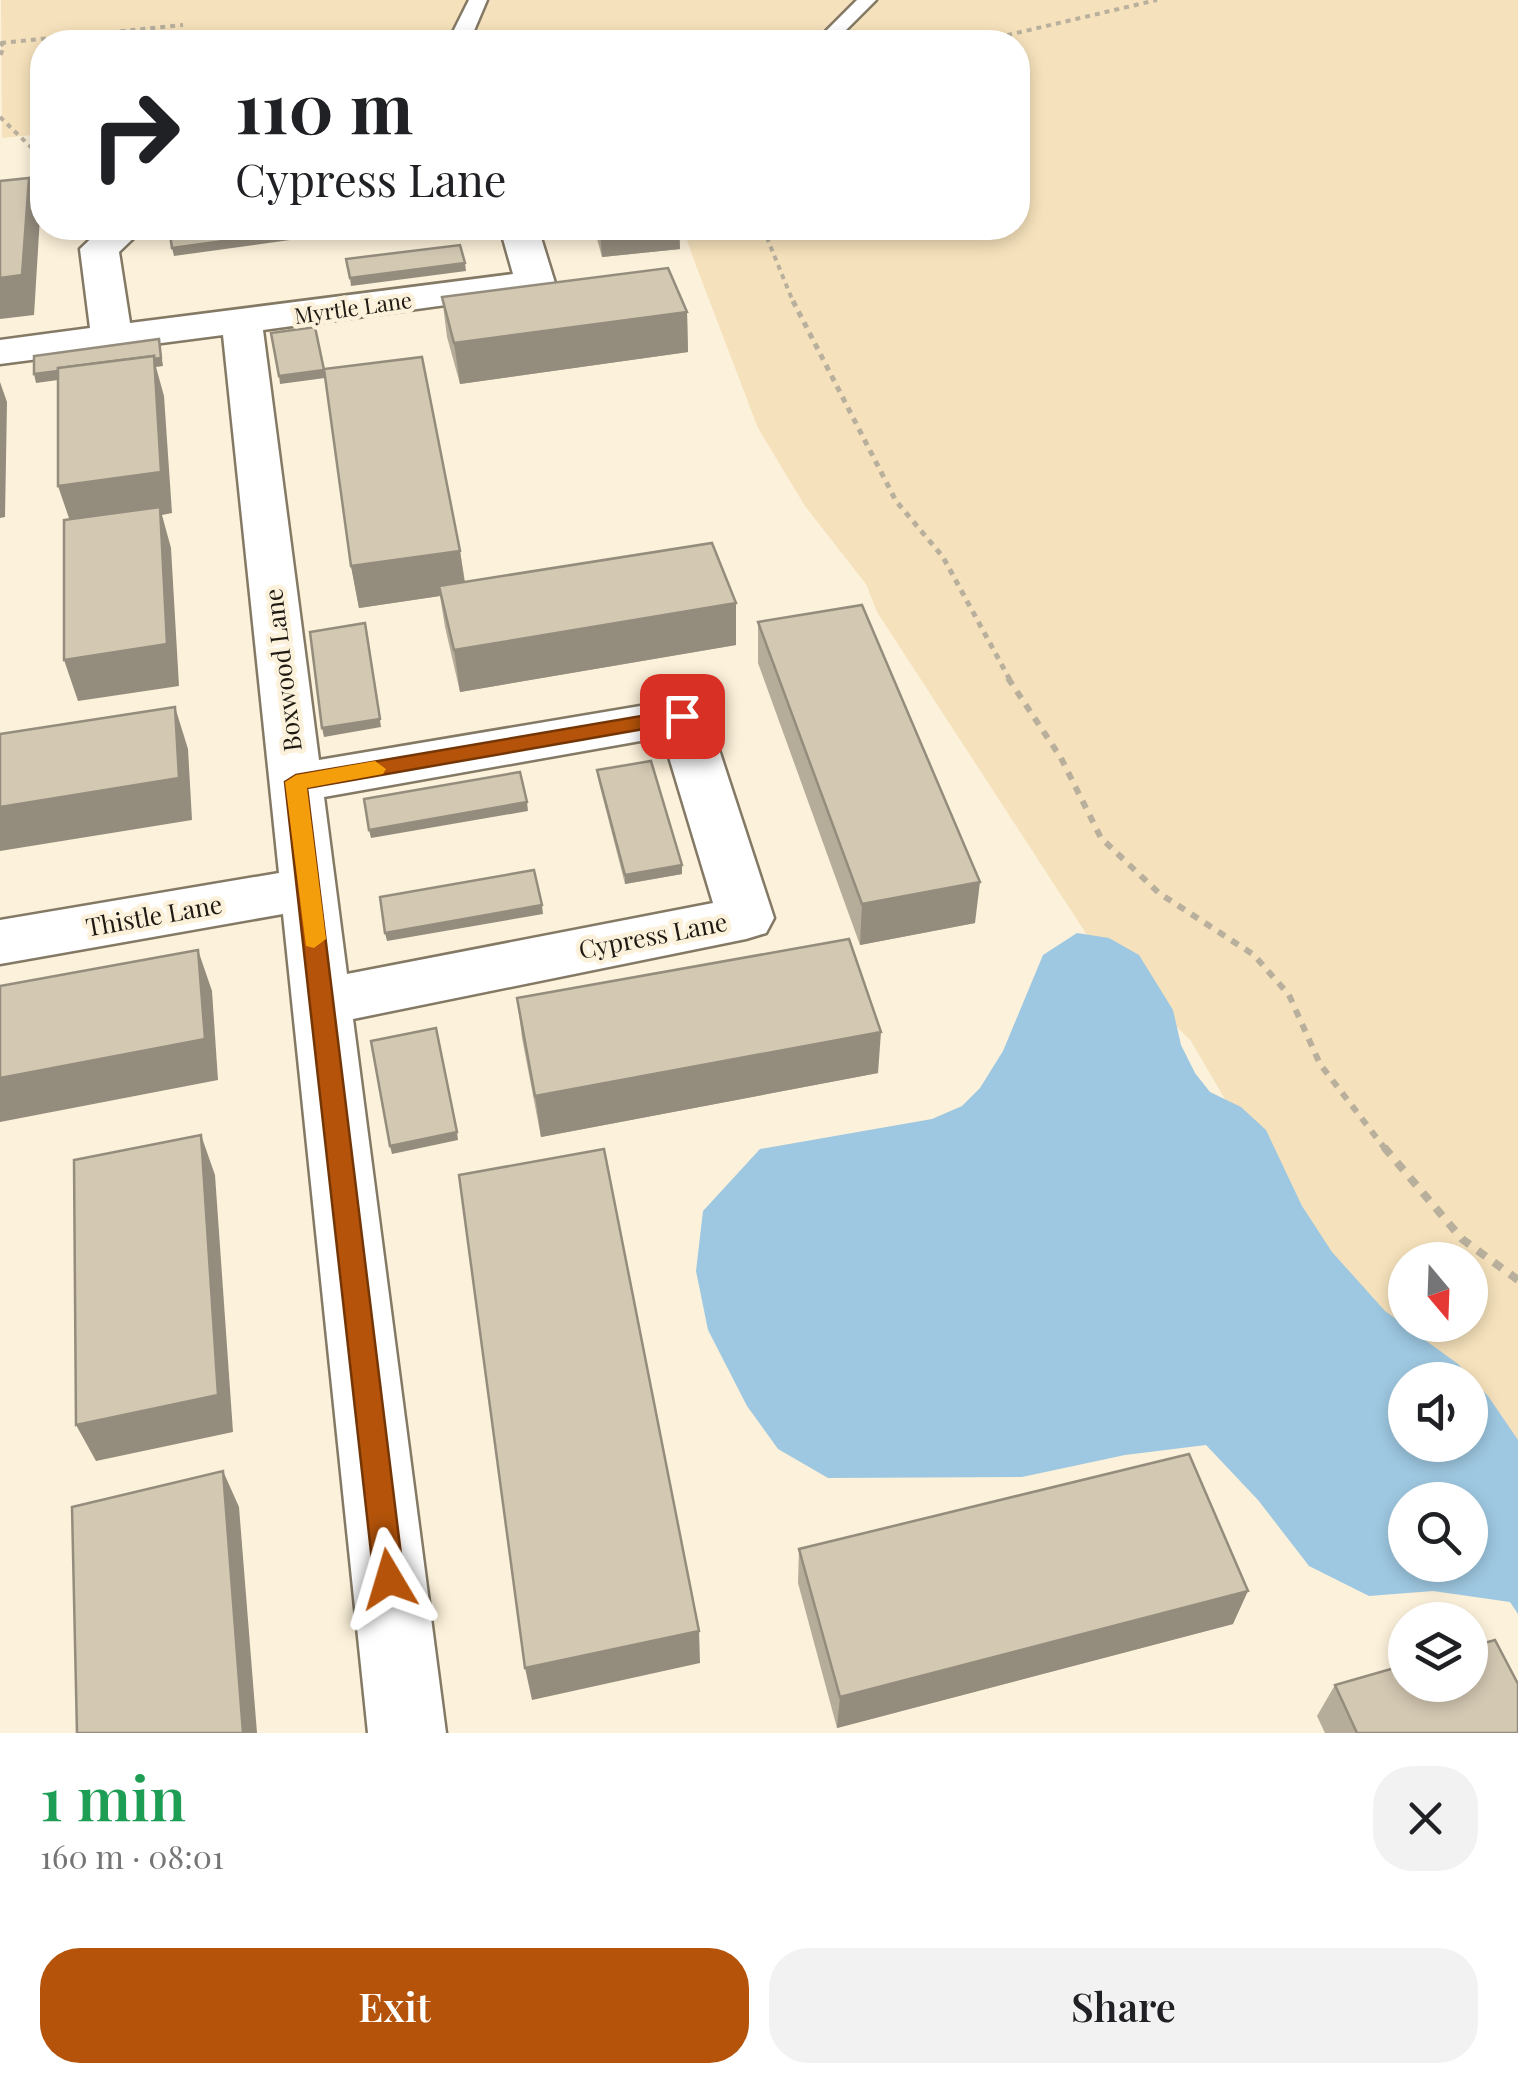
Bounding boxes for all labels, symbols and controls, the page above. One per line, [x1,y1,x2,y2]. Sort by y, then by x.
text: 110 m [235,58,413,152]
icon: right [70,70,200,200]
text: Cypress Lane [235,148,507,208]
street label: Myrtle Lane [292,284,414,330]
street label: Boxwood Lane [255,587,308,753]
pin [640,674,725,759]
icon: arrive [655,689,710,744]
street label: Thistle Lane [83,886,225,943]
street label: Cypress Lane [575,904,730,965]
north arrow [1388,1242,1488,1342]
map controls [1388,1242,1488,1702]
button: sound [1388,1362,1488,1462]
button: search [1388,1482,1488,1582]
position arrow [337,1527,441,1631]
button: layers [1388,1602,1488,1702]
text: 1 min [40,1756,186,1836]
button: close [1373,1766,1478,1871]
text: 160 m · 08:01 [40,1834,224,1877]
button: Exit [40,1948,749,2063]
button: Share [769,1948,1478,2063]

